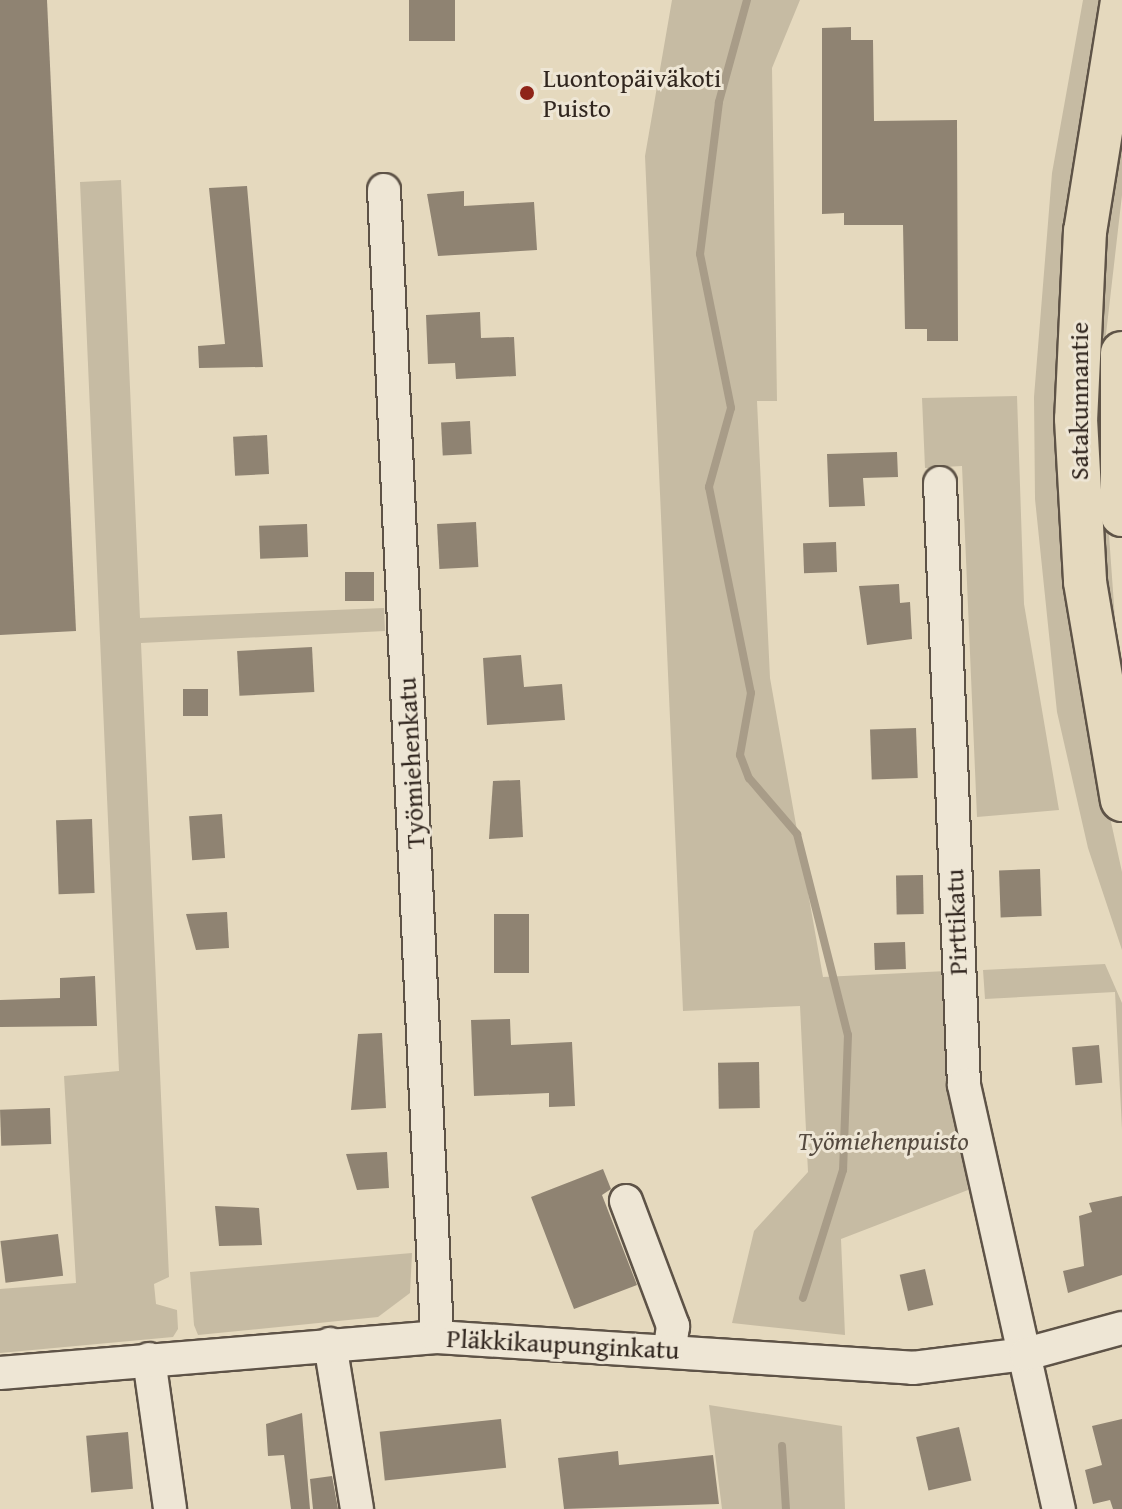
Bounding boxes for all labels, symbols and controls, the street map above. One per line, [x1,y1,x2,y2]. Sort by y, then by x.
place label: Luontopäiväkoti Puisto [543,62,721,124]
marker: Luontopäiväkoti Puisto [518,84,536,102]
street label: Satakunnantie [1063,322,1095,480]
street label: Työmiehenkatu [391,676,431,850]
street label: Pirttikatu [939,868,973,976]
park label: Työmiehenpuisto [797,1125,969,1157]
street label: Pläkkikaupunginkatu [446,1322,680,1366]

